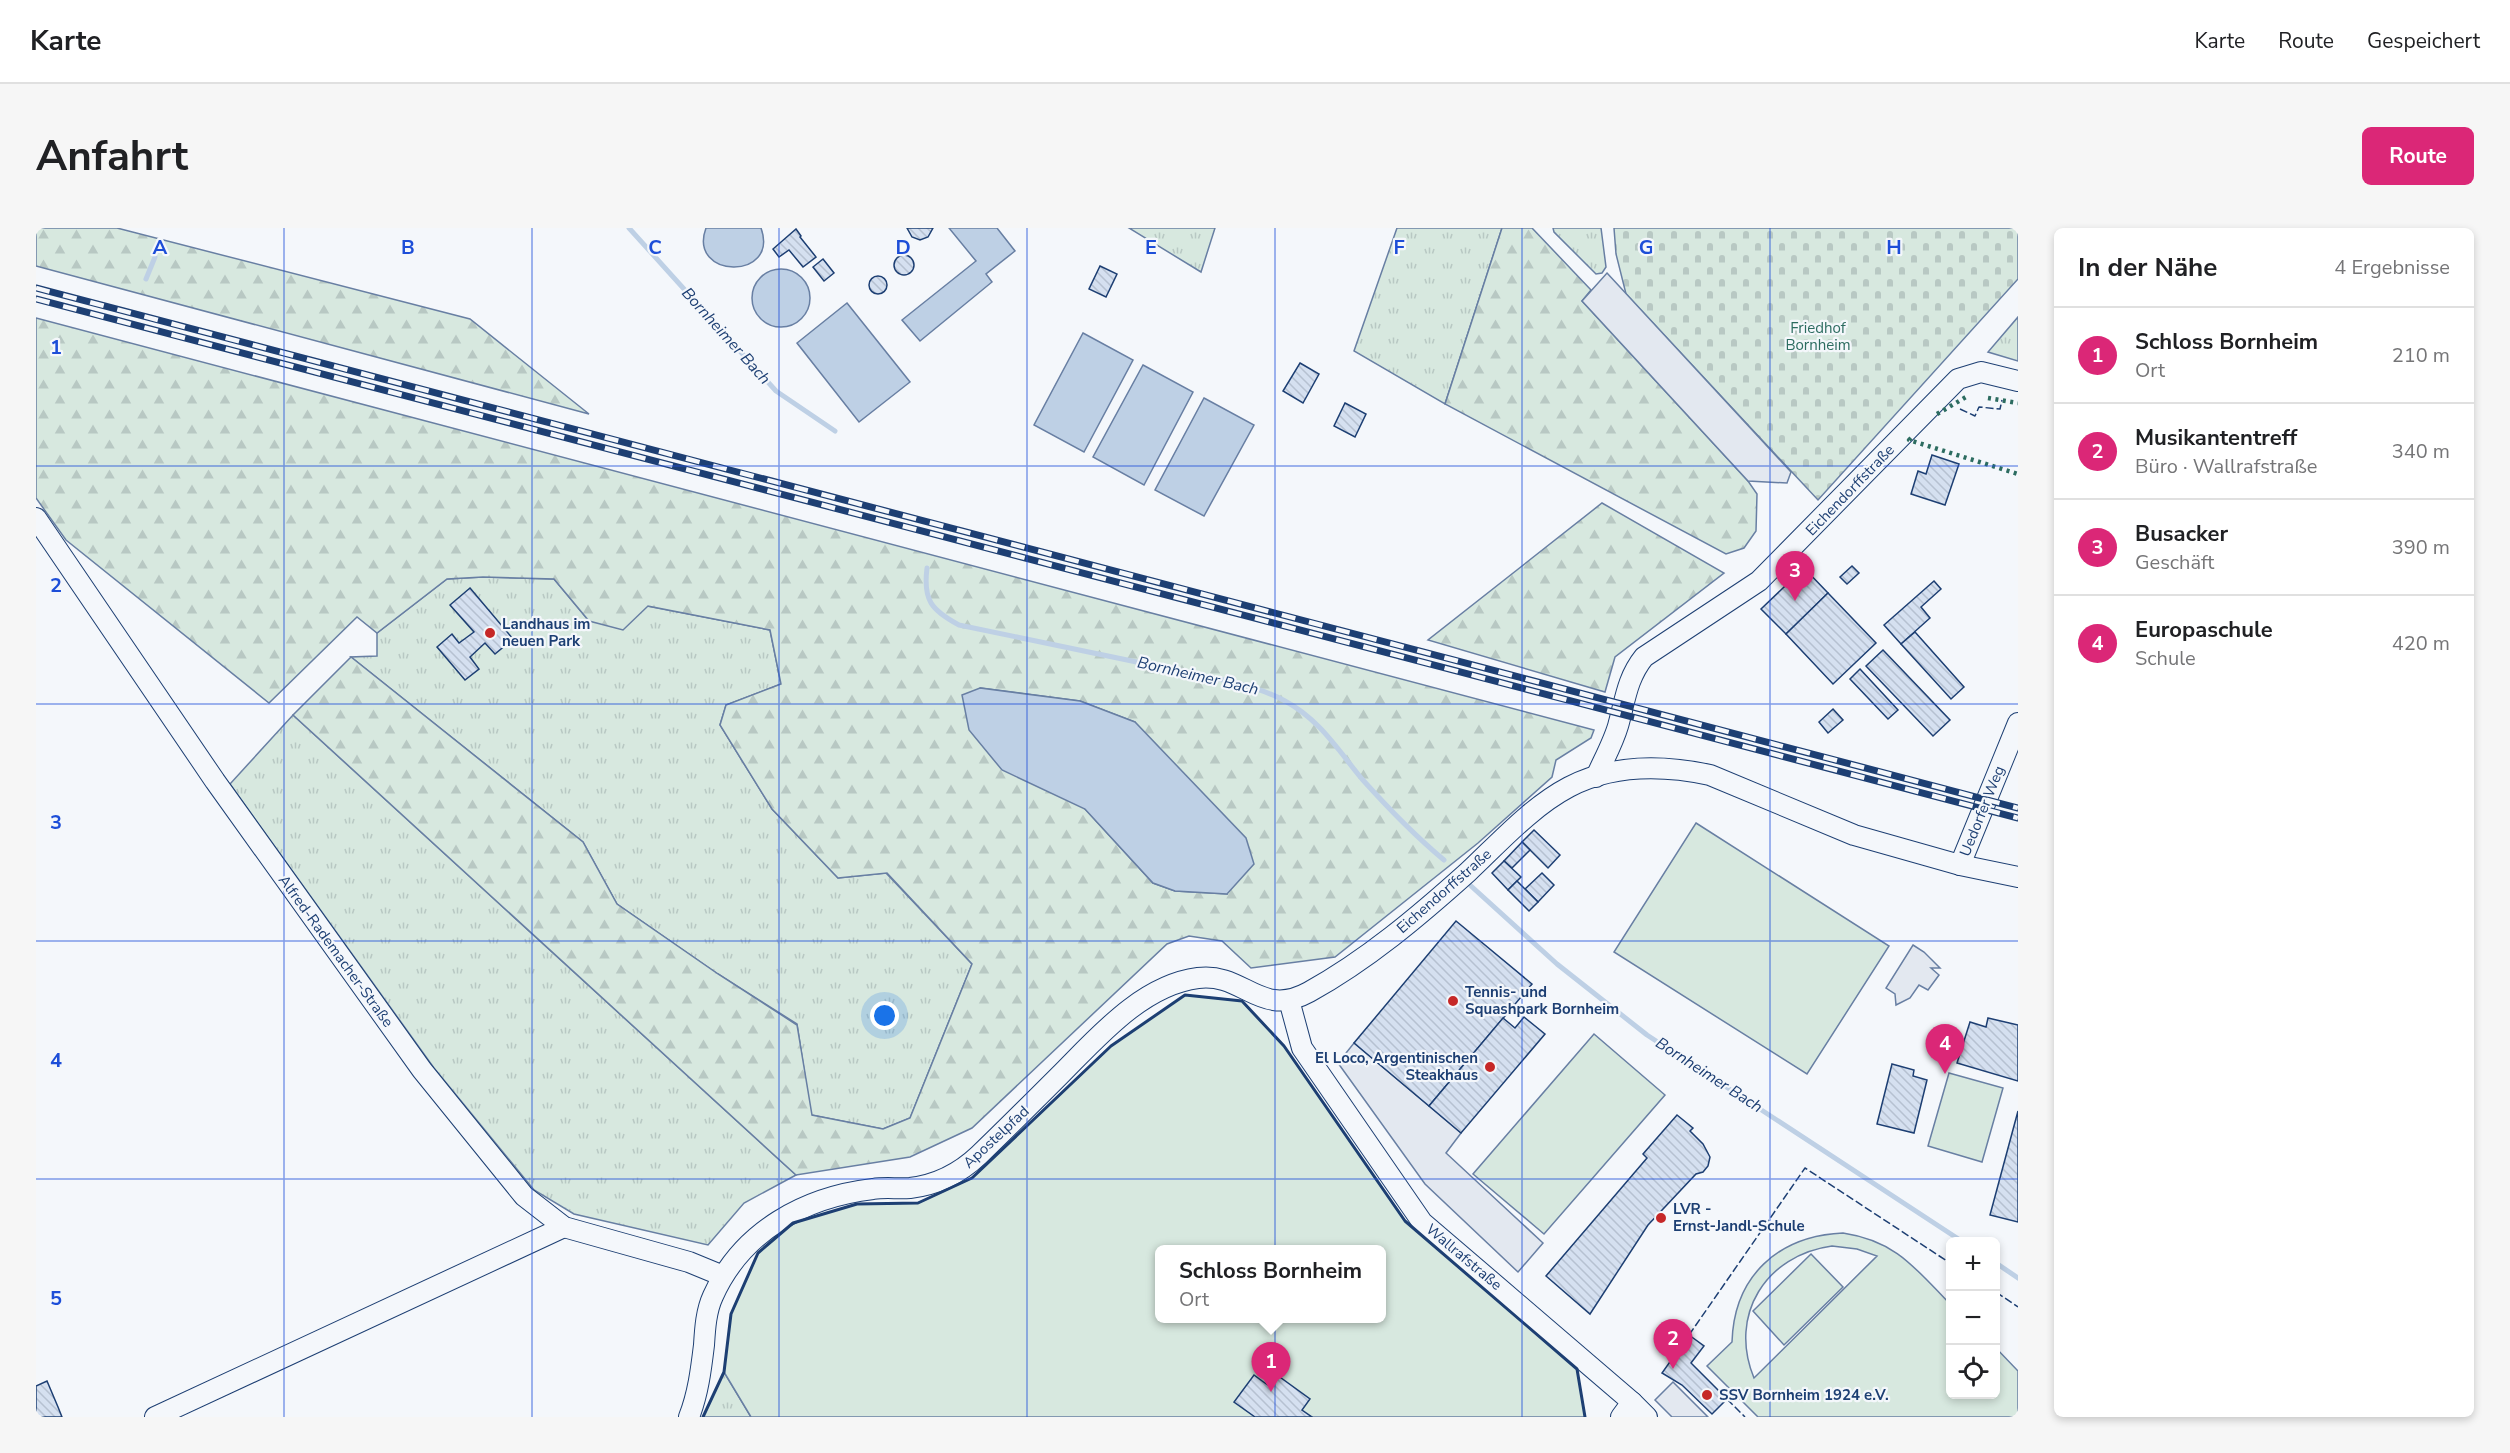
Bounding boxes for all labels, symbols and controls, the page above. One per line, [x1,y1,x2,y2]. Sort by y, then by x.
text: Karte [30,22,101,60]
text: Karte [2195,27,2245,55]
text: Route [2278,27,2334,55]
text: Gespeichert [2367,27,2480,55]
button: Route [2362,127,2474,185]
text: Anfahrt [36,128,188,185]
text: A [153,234,168,261]
text: B [401,234,415,261]
text: C [648,234,662,261]
text: D [895,234,911,261]
text: E [1145,234,1157,261]
text: F [1393,234,1405,261]
text: G [1639,234,1653,261]
text: H [1886,234,1902,261]
text: In der Nähe [2078,250,2217,285]
text: 4 Ergebnisse [2334,254,2450,281]
water label: Bornheimer Bach [676,283,776,389]
park label: Friedhof Bornheim [1785,318,1851,355]
text: Schloss Bornheim [2135,327,2318,357]
text: 1 [50,334,62,361]
text: 1 [2092,342,2104,369]
text: 210 m [2392,342,2450,369]
text: Ort [2135,357,2165,384]
text: Musikantentreff [2135,423,2297,453]
text: 2 [2092,438,2104,465]
text: 340 m [2392,438,2450,465]
street label: Eichendorffstraße [1801,440,1899,540]
text: Büro · Wallrafstraße [2135,453,2317,480]
text: Busacker [2135,519,2228,549]
text: 3 [2092,534,2104,561]
text: 390 m [2392,534,2450,561]
text: Geschäft [2135,549,2214,576]
pin: 3 [1776,552,1814,601]
text: 2 [50,572,62,599]
place label: Landhaus im neuen Park [502,614,590,651]
text: Europaschule [2135,615,2273,645]
marker: Landhaus im neuen Park [483,626,497,640]
text: 4 [2092,630,2104,657]
text: 420 m [2392,630,2450,657]
text: Schule [2135,645,2196,672]
water label: Bornheimer Bach [1135,651,1261,701]
street label: Uedorfer Weg [1955,763,2009,859]
text: 3 [50,809,62,836]
street label: Eichendorffstraße [1392,844,1496,938]
street label: Alfred-Rademacher-Straße [274,871,398,1031]
place label: Tennis- und Squashpark Bornheim [1465,982,1619,1019]
marker: Tennis- und Squashpark Bornheim [1446,994,1460,1008]
your location [870,1001,899,1030]
pin: 4 [1926,1024,1964,1074]
water label: Bornheimer Bach [1651,1032,1767,1118]
text: 4 [50,1047,62,1074]
place label: El Loco, Argentinischen Steakhaus [1315,1048,1478,1085]
marker: El Loco, Argentinischen Steakhaus [1483,1060,1497,1074]
street label: Apostelpfad [959,1101,1033,1173]
place label: LVR - Ernst-Jandl-Schule [1673,1199,1805,1236]
marker: LVR - Ernst-Jandl-Schule [1654,1211,1668,1225]
street label: Wallrafstraße [1422,1219,1506,1295]
map controls [1946,1237,2000,1399]
button: + [1946,1237,2000,1291]
popup [1155,1245,1386,1323]
text: Schloss Bornheim [1179,1256,1362,1286]
text: 5 [50,1285,62,1312]
text: Ort [1179,1286,1209,1313]
button: − [1946,1291,2000,1345]
pin: 2 [1654,1320,1692,1369]
pin: 1 [1252,1342,1290,1392]
button: locate [1946,1345,2000,1399]
place label: SSV Bornheim 1924 e.V. [1719,1385,1889,1405]
marker: SSV Bornheim 1924 e.V. [1700,1388,1714,1402]

